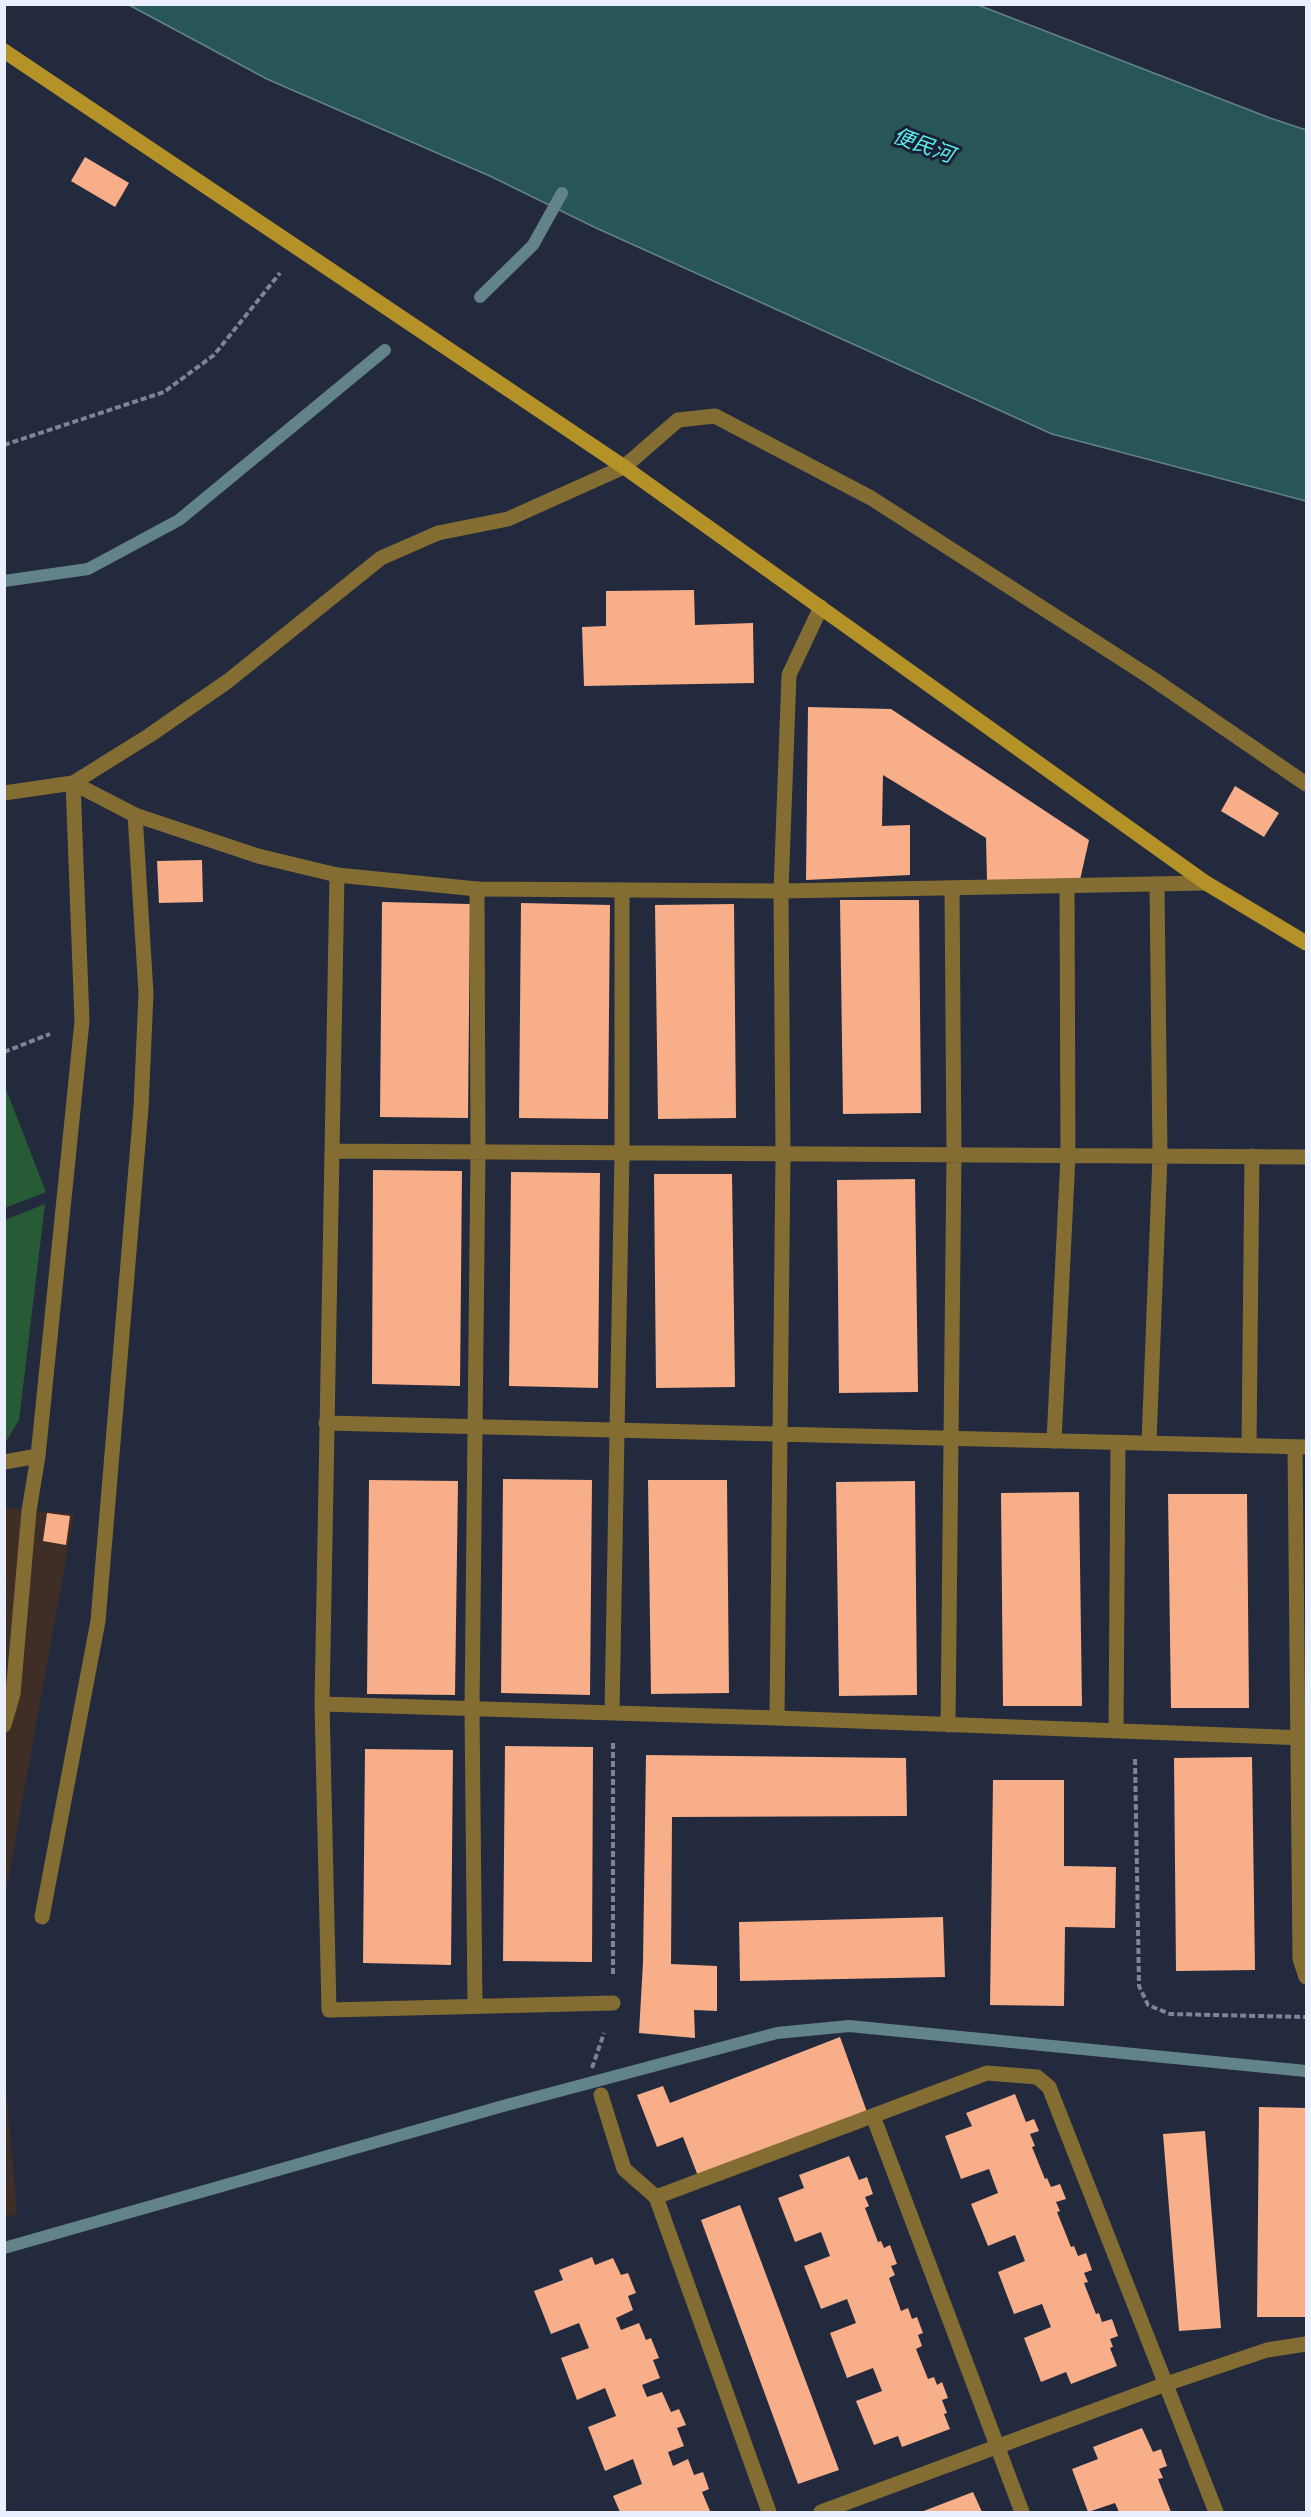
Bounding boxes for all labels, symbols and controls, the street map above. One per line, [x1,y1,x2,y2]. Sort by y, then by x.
water label: 便民河 [889,124,957,170]

